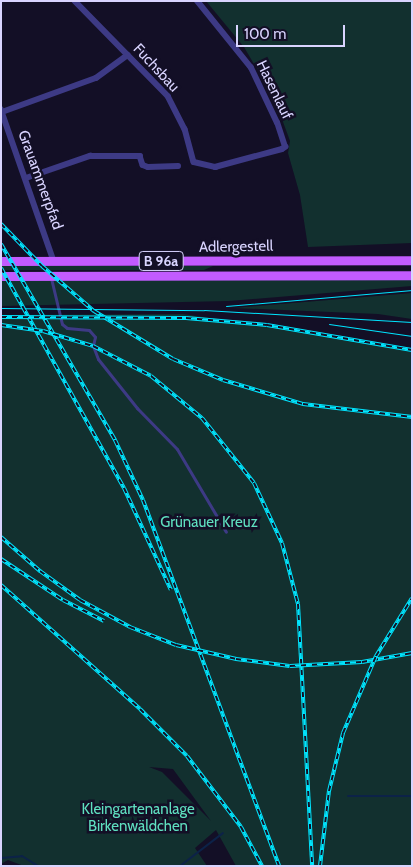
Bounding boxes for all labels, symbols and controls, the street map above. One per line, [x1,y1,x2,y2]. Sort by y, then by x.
scale bar [238,15,347,47]
text: 100 m [244,25,286,43]
street label: Fuchsbau [129,40,183,96]
street label: Hasenlauf [252,58,296,122]
street label: Grauammerpfad [14,128,66,232]
street label: Adlergestell [199,237,273,257]
road number: B 96a [138,250,184,272]
park label: Grünauer Kreuz [160,514,258,532]
park label: Kleingartenanlage Birkenwäldchen [81,800,195,835]

